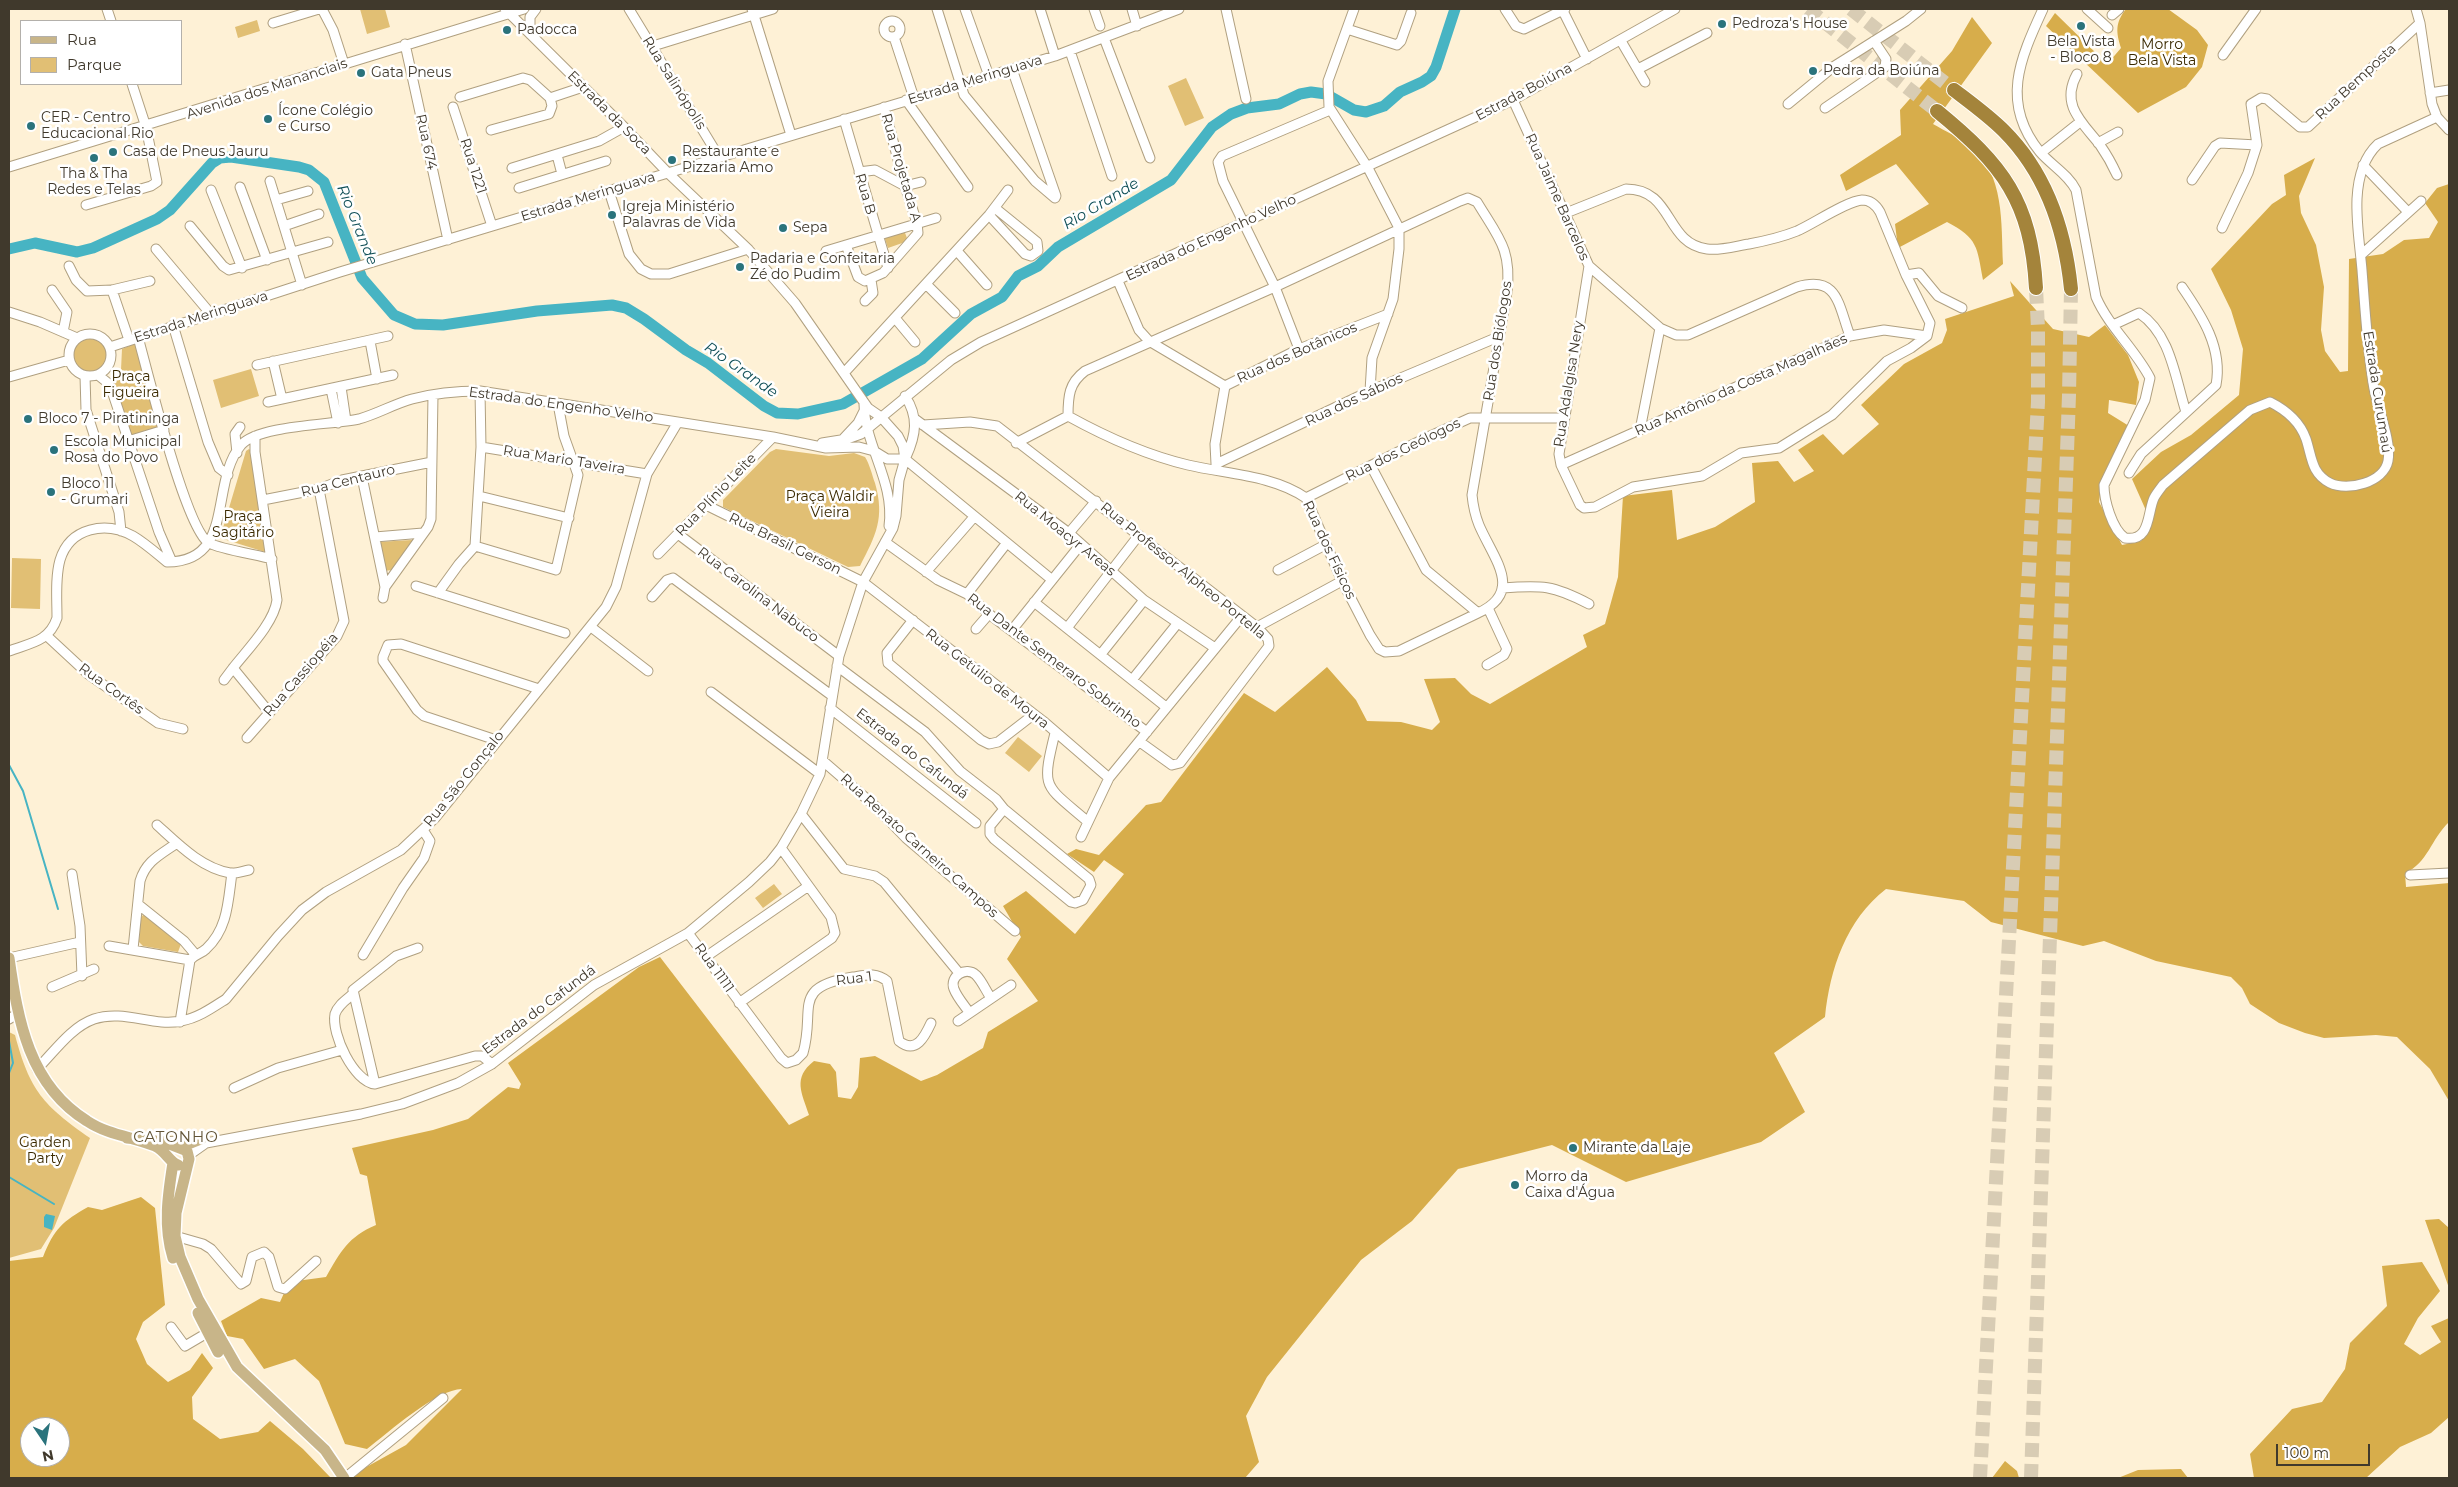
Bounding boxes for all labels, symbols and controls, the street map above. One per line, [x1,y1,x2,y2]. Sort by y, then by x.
place label: Pedroza's House [1732,16,1848,32]
marker: Pedroza's House [1716,18,1728,30]
legend [20,20,182,85]
marker: Bela Vista - Bloco 8 [2075,20,2087,32]
place label: Padocca [517,22,577,38]
marker: Padocca [501,24,513,36]
text: Rua [67,30,97,49]
street label: Rua Salinópolis [639,33,709,133]
place label: Bela Vista - Bloco 8 [2047,34,2115,66]
park label: Morro Bela Vista [2128,37,2196,70]
street label: Rua Bemposta [2312,40,2400,124]
street label: Estrada Meringuava [906,52,1044,108]
text: Parque [67,55,122,74]
street label: Avenida dos Mananciais [184,55,350,123]
street label: Estrada Boiúna [1473,60,1575,124]
place label: Pedra da Boiúna [1823,63,1939,79]
place label: Gata Pneus [371,65,451,81]
marker: Pedra da Boiúna [1807,65,1819,77]
marker: Gata Pneus [355,67,367,79]
street label: Estrada da Soca [564,68,654,158]
place label: Ícone Colégio e Curso [278,103,373,136]
place label: CER - Centro Educacional Rio [41,110,153,142]
street label: Rua Projetada A [877,111,925,225]
marker: Ícone Colégio e Curso [262,113,274,125]
street label: Rua 674 [412,113,440,171]
marker: CER - Centro Educacional Rio [25,120,37,132]
street label: Rua Jaime Barcelos [1521,131,1593,263]
street label: Rua 1221 [456,136,490,196]
place label: Casa de Pneus Jauru [123,144,269,160]
place label: Restaurante e Pizzaria Amo [682,144,779,176]
marker: Casa de Pneus Jauru [107,146,119,158]
marker: Tha & Tha Redes e Telas [88,152,100,164]
marker: Restaurante e Pizzaria Amo [666,154,678,166]
place label: Tha & Tha Redes e Telas [47,166,141,198]
street label: Estrada Meringuava [519,169,657,225]
street label: Rua B [851,171,879,217]
water label: Rio Grande [1060,174,1142,234]
water label: Rio Grande [333,182,381,268]
street label: Estrada do Engenho Velho [1123,191,1299,285]
place label: Igreja Ministério Palavras de Vida [622,199,736,232]
marker: Igreja Ministério Palavras de Vida [606,209,618,221]
place label: Sepa [793,220,828,236]
marker: Sepa [777,222,789,234]
place label: Padaria e Confeitaria Zé do Pudim [750,251,895,284]
marker: Padaria e Confeitaria Zé do Pudim [734,261,746,273]
street label: Rua dos Biólogos [1480,280,1516,402]
street label: Estrada Meringuava [132,287,270,347]
street label: Rua dos Botânicos [1234,319,1360,387]
street label: Rua Adalgisa Nery [1551,319,1587,449]
street label: Rua Antônio da Costa Magalhães [1632,330,1850,440]
street label: Estrada Curumaú [2359,330,2395,454]
water label: Rio Grande [701,338,781,402]
park label: Praça Figueira [102,369,160,402]
street label: Rua dos Sábios [1302,370,1406,430]
street label: Estrada do Engenho Velho [468,384,654,426]
place label: Bloco 7 - Piratininga [38,411,179,427]
marker: Bloco 7 - Piratininga [22,413,34,425]
street label: Rua dos Geólogos [1343,415,1463,485]
place label: Escola Municipal Rosa do Povo [64,434,181,467]
street label: Rua Mario Taveira [502,442,626,478]
marker: Escola Municipal Rosa do Povo [48,444,60,456]
street label: Rua Plínio Leite [672,450,760,540]
street label: Rua Centauro [299,461,397,501]
place label: Bloco 11 - Grumari [61,476,128,508]
marker: Bloco 11 - Grumari [45,486,57,498]
street label: Rua Moacyr Areas [1011,488,1119,580]
park label: Praça Waldir Vieira [786,489,874,522]
street label: Rua dos Físicos [1299,498,1359,602]
street label: Rua Professor Alpheo Portella [1097,499,1269,643]
park label: Praça Sagitário [212,509,274,542]
street label: Rua Brasil Gerson [726,509,844,579]
street label: Rua Carolina Nabuco [694,544,822,646]
street label: Rua Dante Semeraro Sobrinho [964,590,1144,732]
street label: Rua Getúlio de Moura [922,626,1052,732]
street label: Rua Cassiopéia [260,630,342,720]
street label: Rua Cortês [75,660,147,718]
street label: Estrada do Cafundá [853,705,971,803]
street label: Rua São Gonçalo [420,728,508,830]
street label: Rua Renato Carneiro Campos [837,771,1001,921]
street label: Rua 11111 [691,940,737,996]
street label: Estrada do Cafundá [479,962,599,1058]
street label: Rua 1 [835,968,873,990]
district label: CATONHO [132,1129,220,1147]
park label: Garden Party [19,1135,71,1168]
place label: Mirante da Laje [1583,1140,1691,1156]
marker: Mirante da Laje [1567,1142,1579,1154]
place label: Morro da Caixa d'Água [1525,1169,1615,1202]
marker: Morro da Caixa d'Água [1509,1179,1521,1191]
north arrow [20,1417,70,1467]
scale bar [2278,1434,2372,1466]
text: 100 m [2284,1443,2329,1462]
text: N [41,1446,55,1466]

